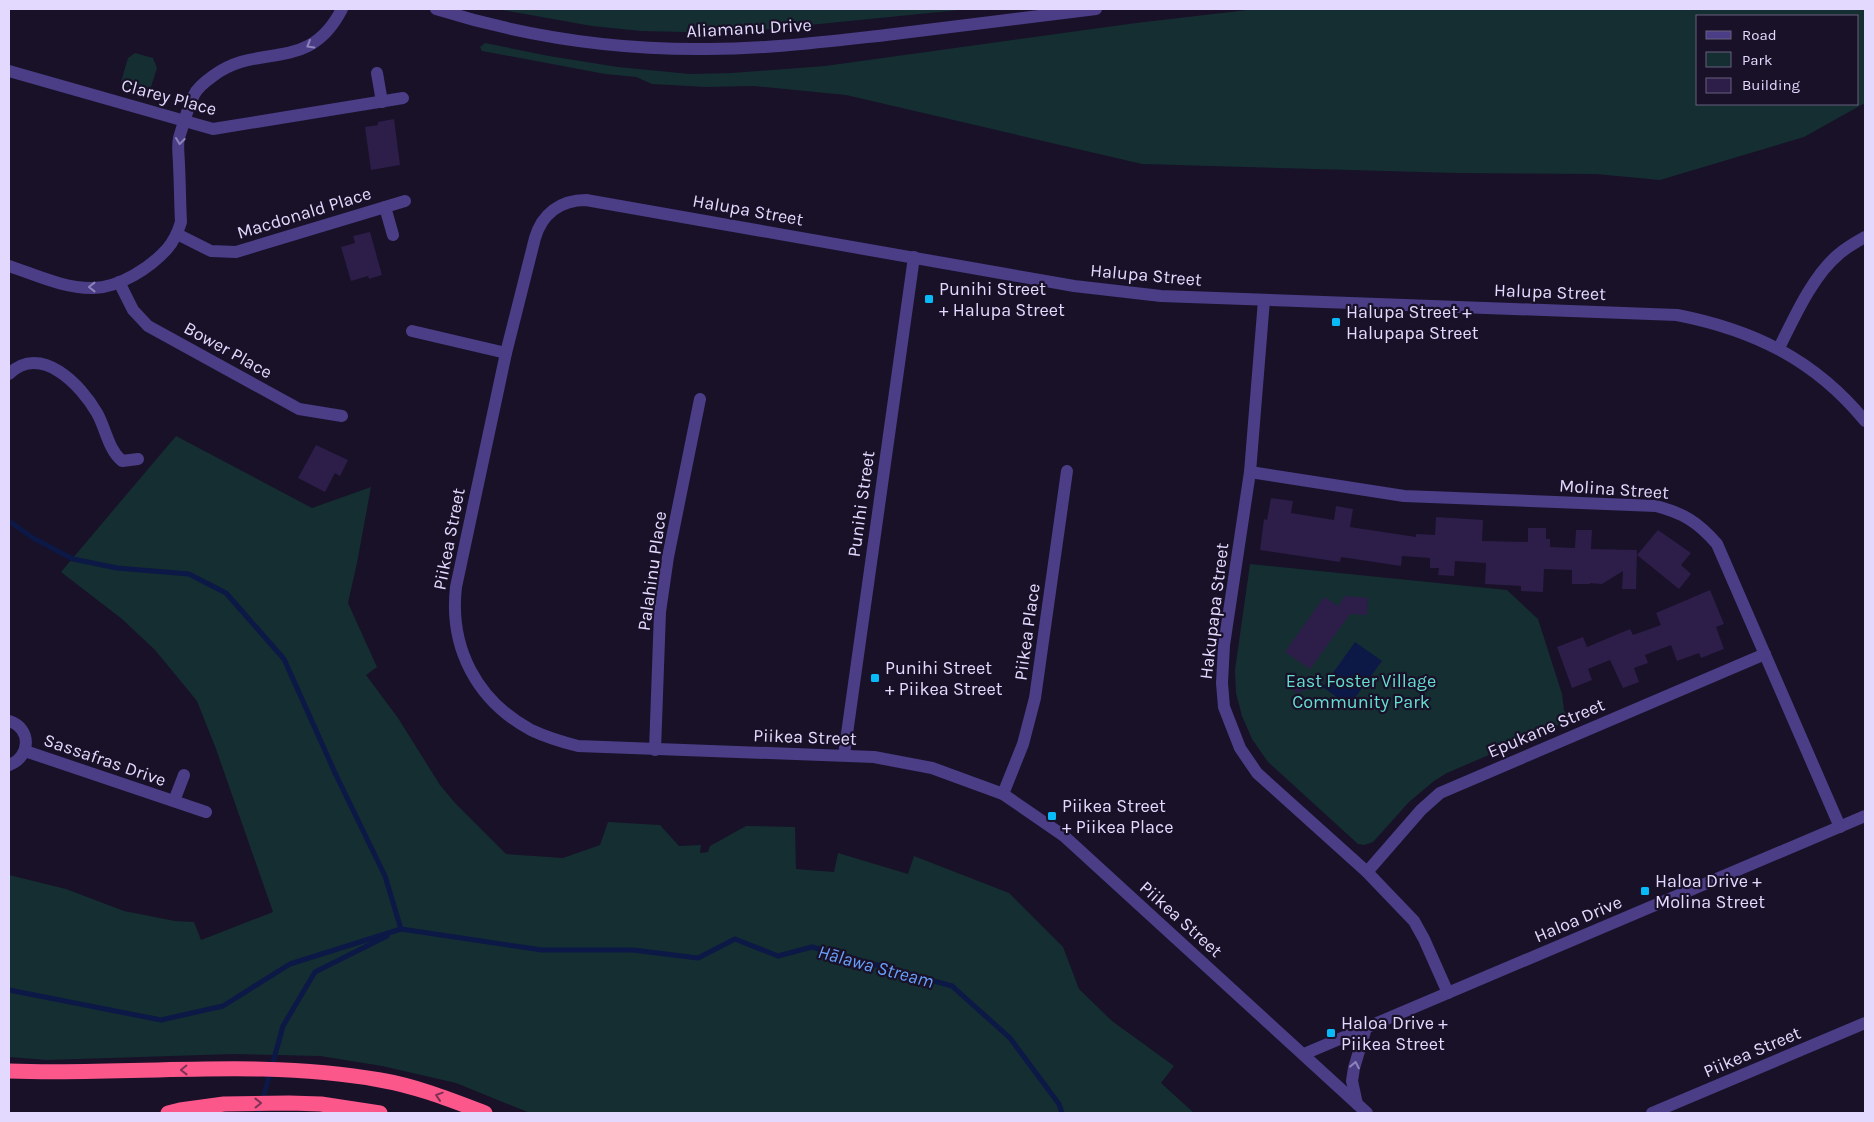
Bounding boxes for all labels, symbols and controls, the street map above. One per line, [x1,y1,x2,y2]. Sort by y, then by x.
street label: Aliamanu Drive [686,14,812,42]
legend [1696,15,1859,105]
text: Road [1742,26,1777,44]
one-way arrow [307,38,316,48]
text: Park [1742,51,1772,69]
street label: Clarey Place [119,74,219,120]
text: Building [1742,76,1800,94]
one-way arrow [175,138,186,146]
street label: Macdonald Place [234,182,374,244]
street label: Halupa Street [691,189,805,231]
street label: Halupa Street [1089,259,1203,291]
place label: Punihi Street + Halupa Street [939,278,1065,321]
street label: Halupa Street [1494,279,1607,305]
one-way arrow [88,282,96,292]
marker: Punihi Street + Halupa Street [923,293,935,305]
place label: Halupa Street + Halupapa Street [1346,301,1479,344]
marker: Halupa Street + Halupapa Street [1330,316,1342,328]
street label: Bower Place [180,317,276,383]
street label: Punihi Street [843,449,879,559]
street label: Molina Street [1558,474,1670,504]
street label: Piikea Street [428,486,470,592]
street label: Palahinu Place [633,510,671,632]
street label: Hakupapa Street [1195,541,1233,681]
street label: Piikea Place [1009,582,1045,682]
place label: Punihi Street + Piikea Street [885,657,1003,700]
park label: East Foster Village Community Park [1286,670,1436,713]
marker: Punihi Street + Piikea Street [869,672,881,684]
street label: Epukane Street [1484,693,1608,763]
street label: Piikea Street [753,724,857,750]
street label: Sassafras Drive [41,729,169,791]
place label: Piikea Street + Piikea Place [1062,795,1173,838]
marker: Piikea Street + Piikea Place [1046,810,1058,822]
place label: Haloa Drive + Molina Street [1655,870,1765,913]
street label: Piikea Street [1135,876,1227,962]
marker: Haloa Drive + Molina Street [1639,885,1651,897]
street label: Haloa Drive [1531,891,1625,947]
water label: Hālawa Stream [815,941,936,993]
place label: Haloa Drive + Piikea Street [1341,1012,1448,1055]
street label: Piikea Street [1700,1022,1804,1082]
marker: Haloa Drive + Piikea Street [1325,1027,1337,1039]
one-way arrow [1349,1061,1359,1070]
one-way arrow [180,1064,188,1075]
one-way arrow [436,1092,444,1102]
one-way arrow [254,1098,262,1108]

